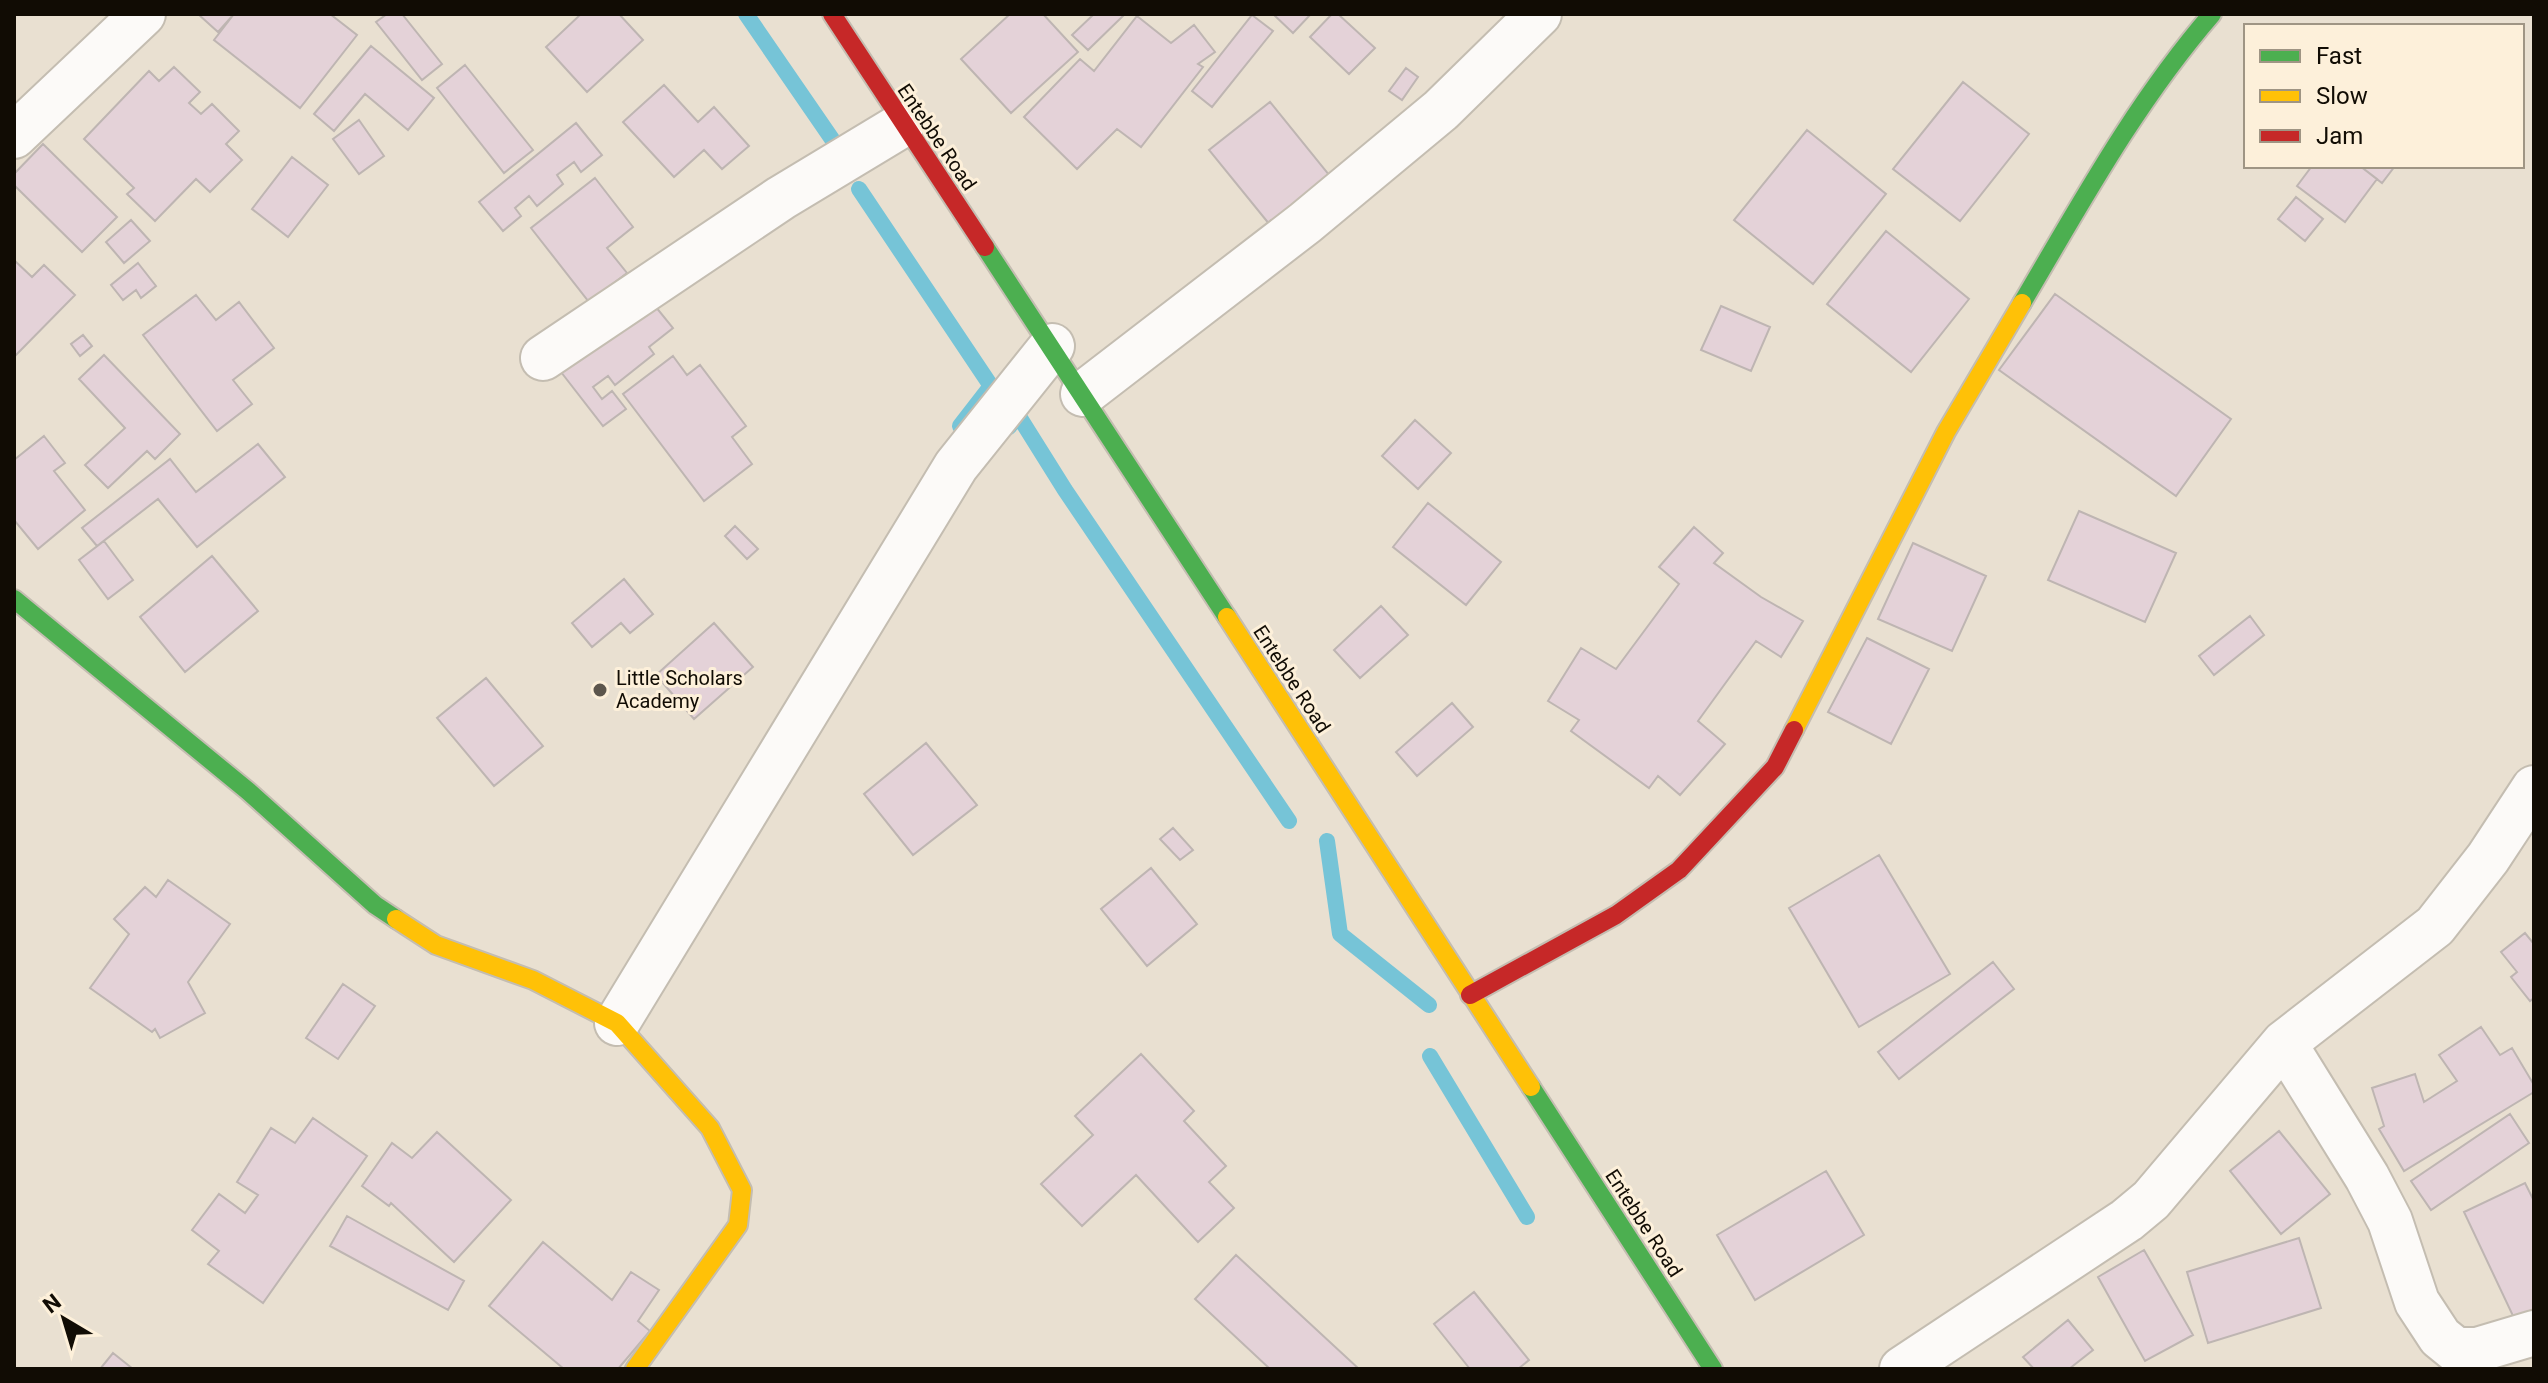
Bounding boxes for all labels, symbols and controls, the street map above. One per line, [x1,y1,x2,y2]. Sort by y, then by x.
legend [2244,24,2524,168]
text: Fast [2316,42,2362,70]
street label: Entebbe Road [893,79,981,195]
text: Slow [2316,82,2368,110]
text: Jam [2316,122,2363,150]
street label: Entebbe Road [1248,621,1336,737]
place label: Little Scholars Academy [616,666,743,713]
marker: Little Scholars Academy [591,681,609,699]
street label: Entebbe Road [1600,1165,1688,1281]
north arrow [24,1279,104,1359]
text: N [38,1289,66,1318]

